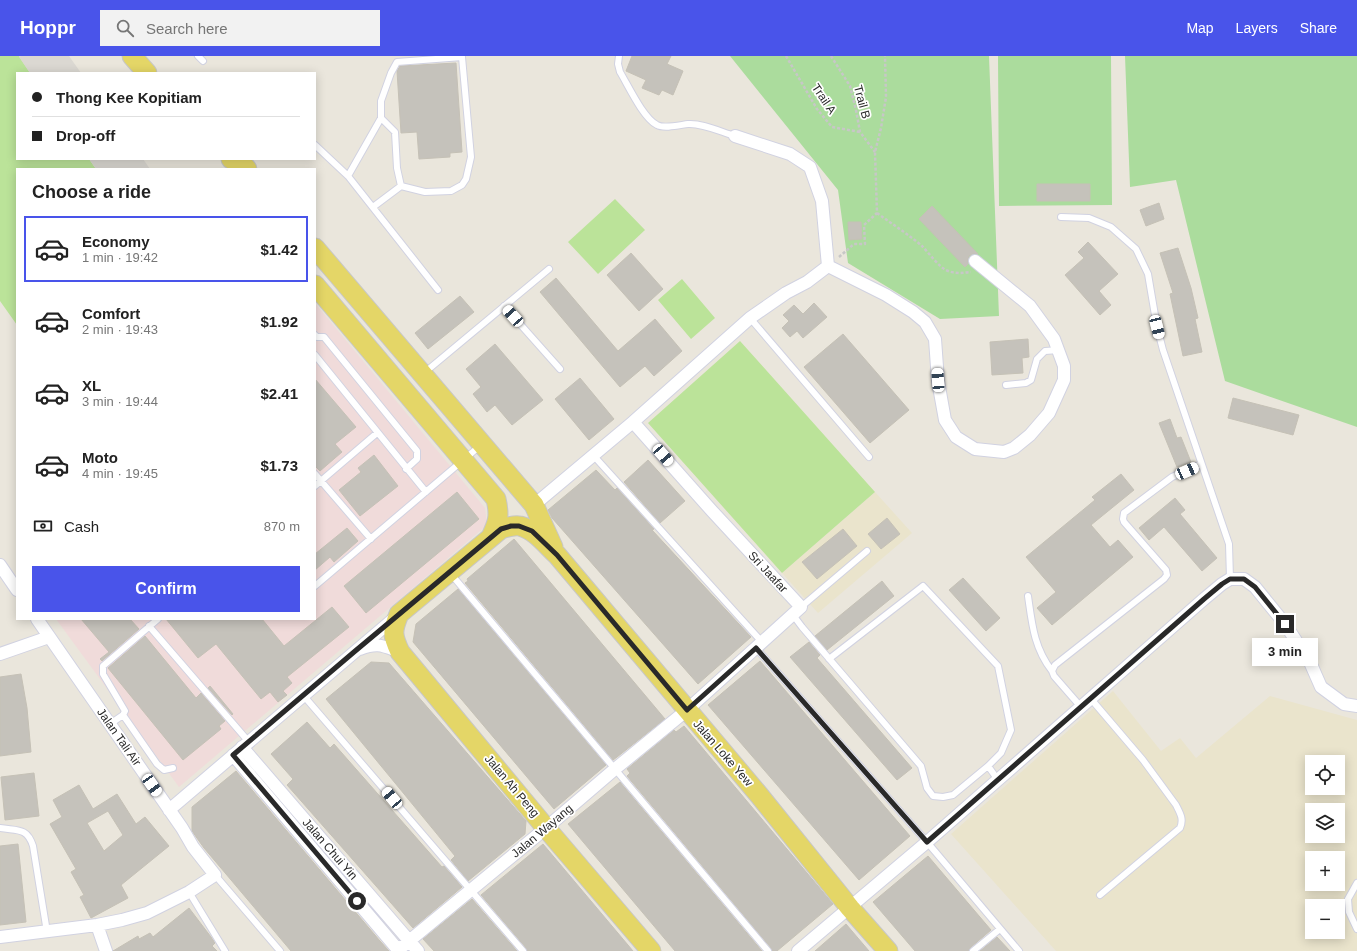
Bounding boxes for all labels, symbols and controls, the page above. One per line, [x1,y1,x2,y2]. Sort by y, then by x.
search box [100,10,380,46]
text: Hoppr [20,17,76,38]
icon: search [114,17,136,39]
text: Search here [146,20,228,37]
text: Map [1186,20,1214,36]
text: Layers [1236,20,1278,36]
text: Share [1300,20,1337,36]
street label: Trail A [809,81,839,117]
street label: Trail B [851,84,873,120]
text: Thong Kee Kopitiam [56,89,202,106]
text: Drop-off [56,127,115,144]
text: Choose a ride [32,182,151,202]
icon: car [34,231,70,267]
text: Economy [82,233,150,250]
text: $1.42 [260,241,298,258]
text: 1 min · 19:42 [82,250,158,265]
icon: car [34,303,70,339]
car [501,303,525,329]
text: Comfort [82,305,140,322]
text: $1.92 [260,313,298,330]
car [1148,314,1166,340]
text: 2 min · 19:43 [82,322,158,337]
car [931,368,945,392]
icon: car [34,375,70,411]
text: XL [82,377,101,394]
text: $2.41 [260,385,298,402]
text: 3 min · 19:44 [82,394,158,409]
car [651,442,675,468]
icon: car [34,447,70,483]
text: Moto [82,449,118,466]
text: $1.73 [260,457,298,474]
car [1174,461,1200,481]
text: 4 min · 19:45 [82,466,158,481]
icon: cash [32,515,54,537]
text: Cash [64,518,99,535]
text: 870 m [264,519,300,534]
street label: Sri Jaafar [745,548,791,596]
button: Confirm [32,566,300,612]
route end [1276,615,1294,633]
callout: 3 min [1252,638,1318,666]
text: 3 min [1268,644,1302,659]
street label: Jalan Tali Air [94,705,144,769]
street label: Jalan Loke Yew [690,717,756,789]
street label: Jalan Ah Peng [482,752,542,820]
map controls [1305,755,1345,939]
button: locate [1305,755,1345,795]
car [140,772,164,798]
car [380,785,404,811]
street label: Jalan Wayang [509,801,575,861]
button: layers [1305,803,1345,843]
street label: Jalan Chui Yin [300,815,360,883]
button: + [1305,851,1345,891]
route start [348,892,366,910]
button: − [1305,899,1345,939]

